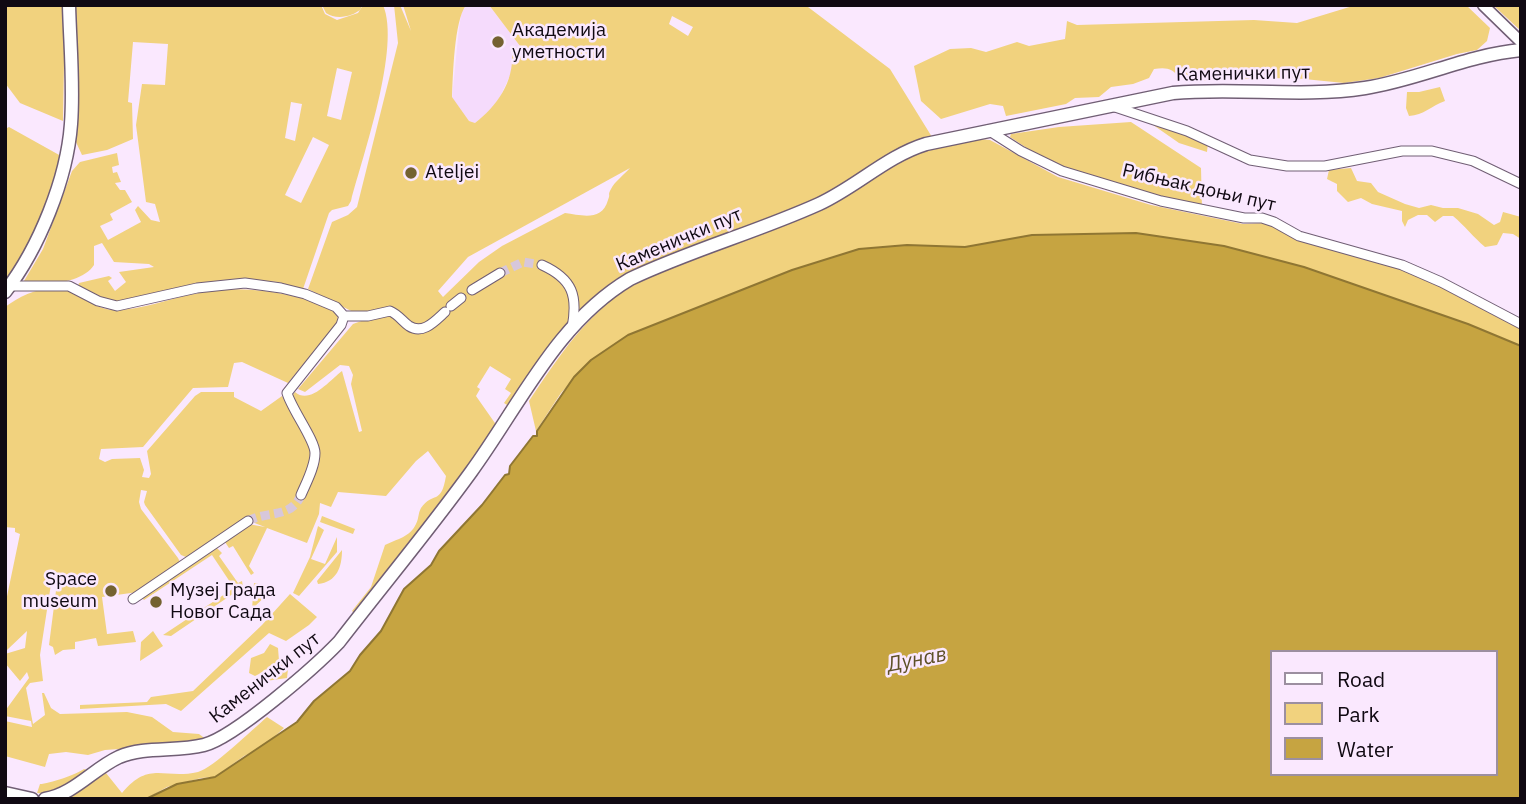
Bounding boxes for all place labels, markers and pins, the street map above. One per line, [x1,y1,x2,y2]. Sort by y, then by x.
place label: Академија уметности [512,20,606,64]
marker: Академија уметности [490,34,506,50]
place label: Ateljei [425,162,479,184]
marker: Ateljei [403,165,419,181]
place label: Space museum [23,569,97,613]
place label: Музеј Града Новог Сада [170,580,276,624]
marker: Space museum [103,583,119,599]
marker: Музеј Града Новог Сада [148,594,164,610]

